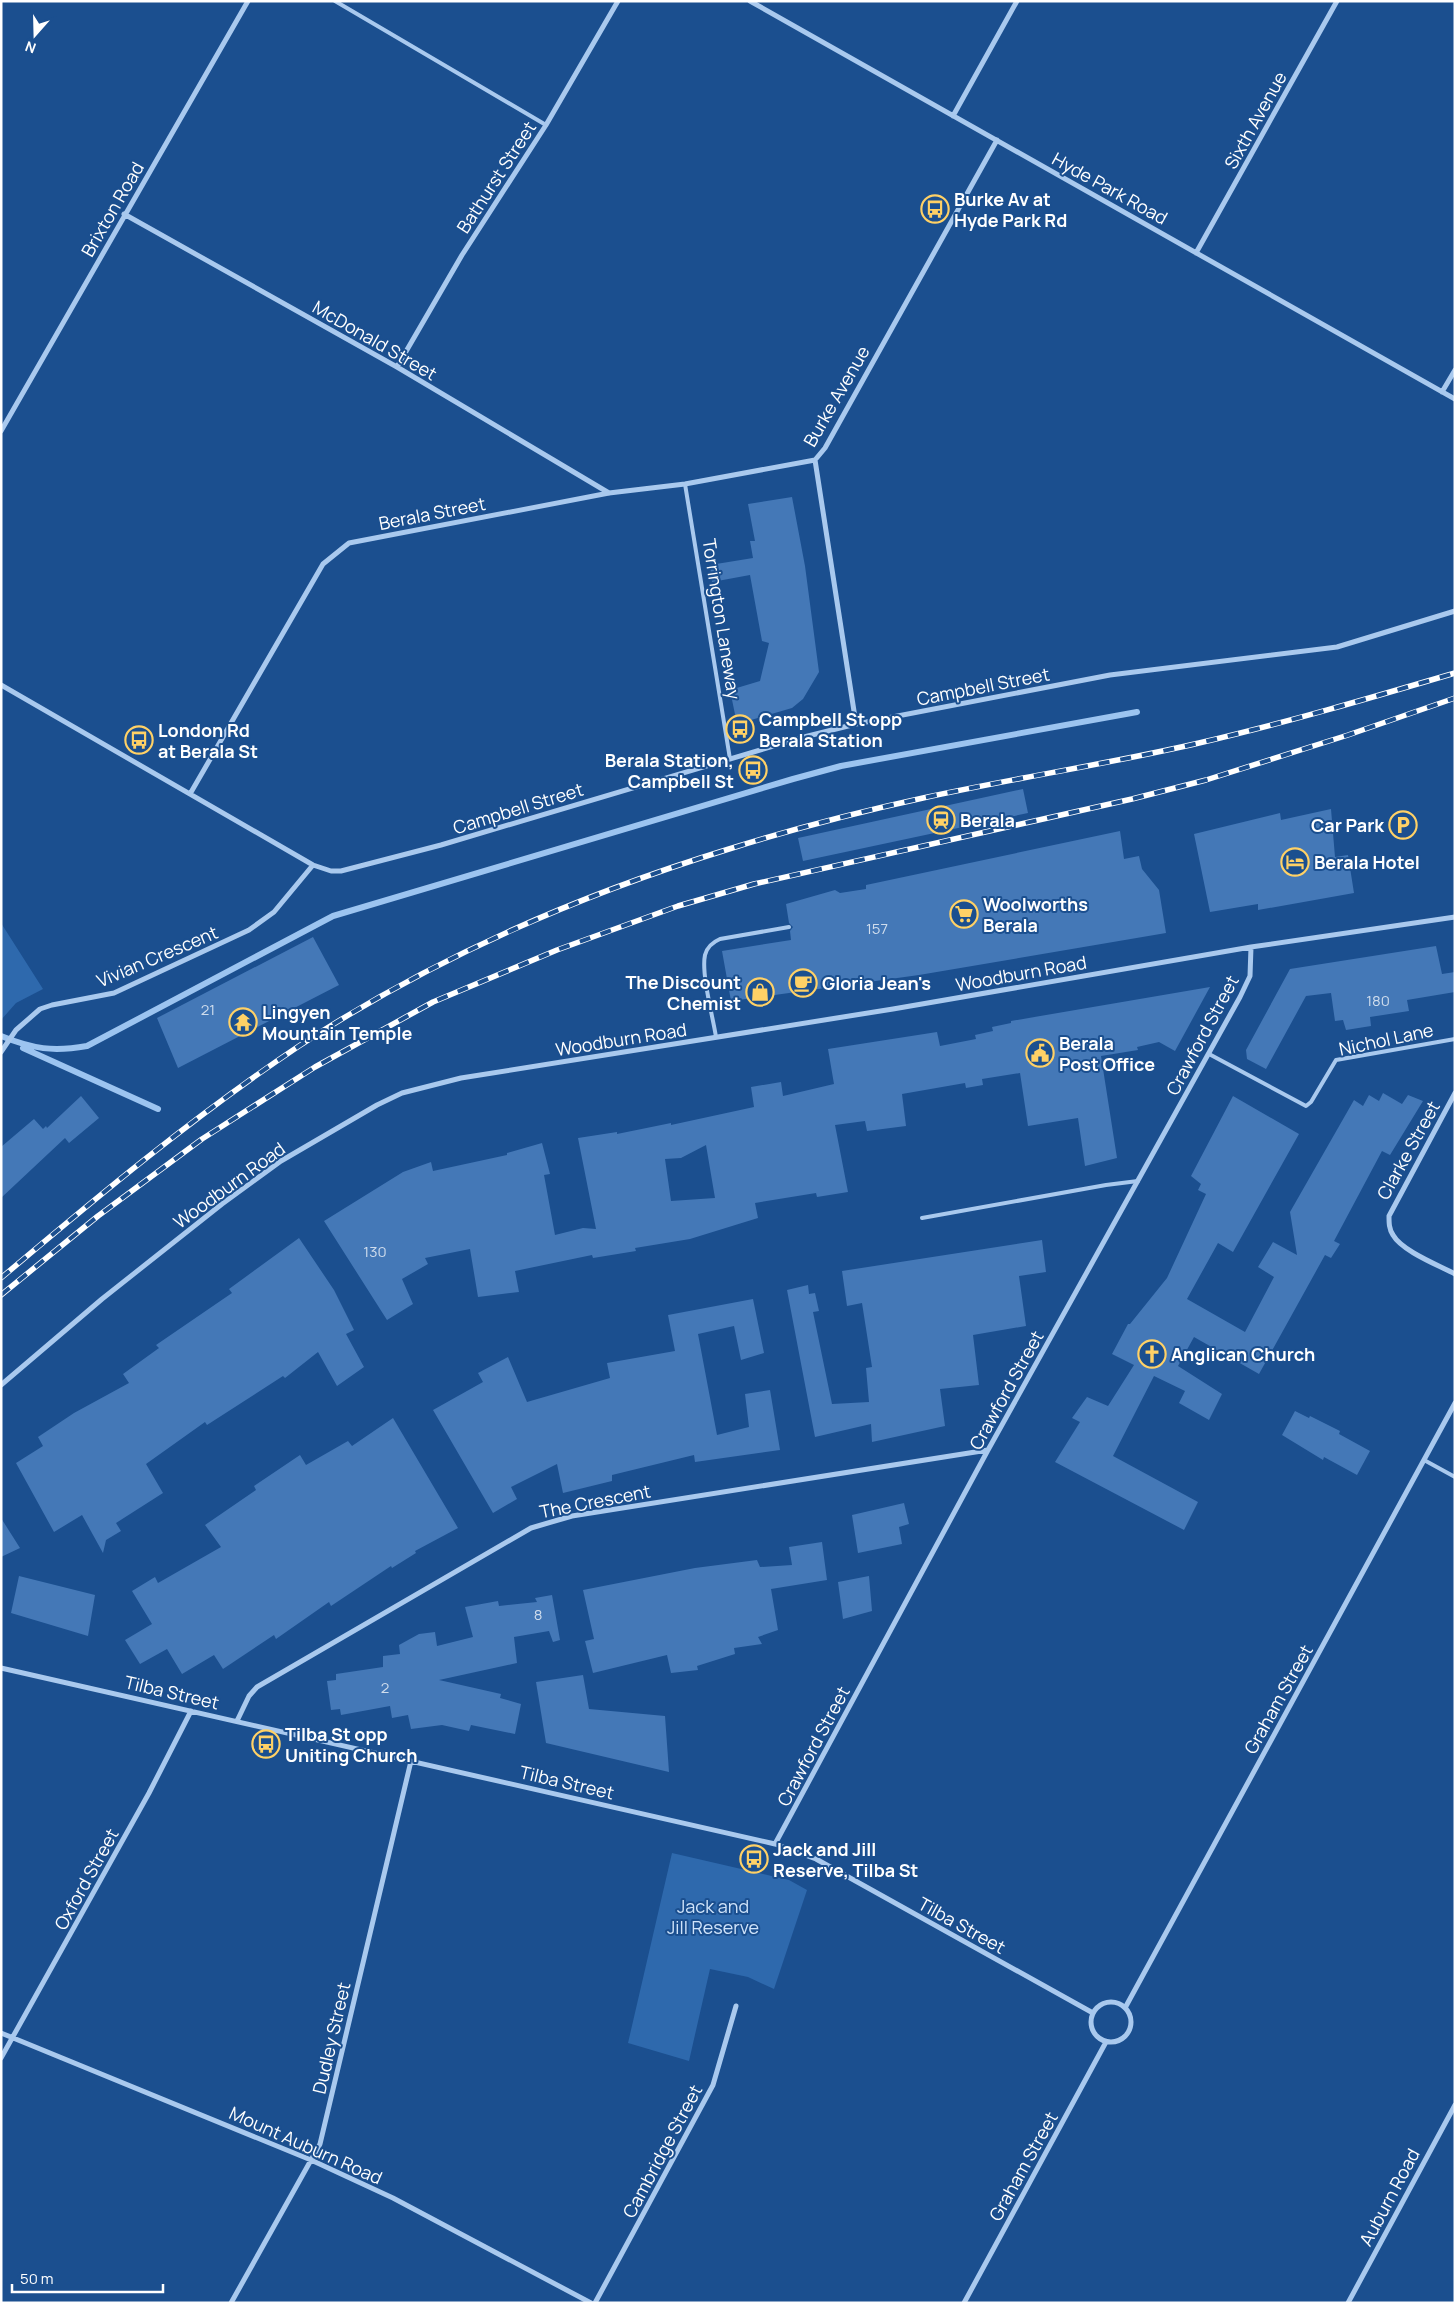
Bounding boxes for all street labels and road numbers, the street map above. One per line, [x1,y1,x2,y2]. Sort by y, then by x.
street label: Sixth Avenue [1218,67,1292,173]
street label: Bathurst Street [451,116,541,238]
street label: Hyde Park Road [1048,146,1172,230]
street label: Brixton Road [75,157,149,261]
street label: McDonald Street [308,295,442,385]
street label: Burke Avenue [797,341,875,451]
street label: Berala Street [377,491,487,535]
street label: Torrington Laneway [697,537,747,702]
street label: Campbell Street [915,661,1051,711]
street label: Campbell Street [450,777,586,839]
street label: Vivian Crescent [93,920,221,992]
street label: Woodburn Road [954,950,1088,996]
street label: Crawford Street [1160,971,1244,1099]
street label: Woodburn Road [554,1017,688,1061]
street label: Nichol Lane [1337,1017,1435,1061]
street label: Clarke Street [1371,1096,1445,1204]
street label: Woodburn Road [168,1136,290,1234]
street label: Crawford Street [963,1326,1049,1454]
street label: The Crescent [537,1478,653,1524]
street label: Graham Street [1238,1640,1318,1758]
street label: Tilba Street [122,1669,222,1715]
street label: Crawford Street [771,1682,855,1810]
street label: Tilba Street [517,1759,617,1805]
street label: Oxford Street [48,1824,124,1934]
street label: Tilba Street [914,1891,1010,1959]
street label: Dudley Street [306,1980,356,2096]
street label: Cambridge Street [617,2080,707,2222]
street label: Mount Auburn Road [226,2101,386,2189]
street label: Graham Street [983,2107,1063,2225]
street label: Auburn Road [1353,2144,1425,2250]

